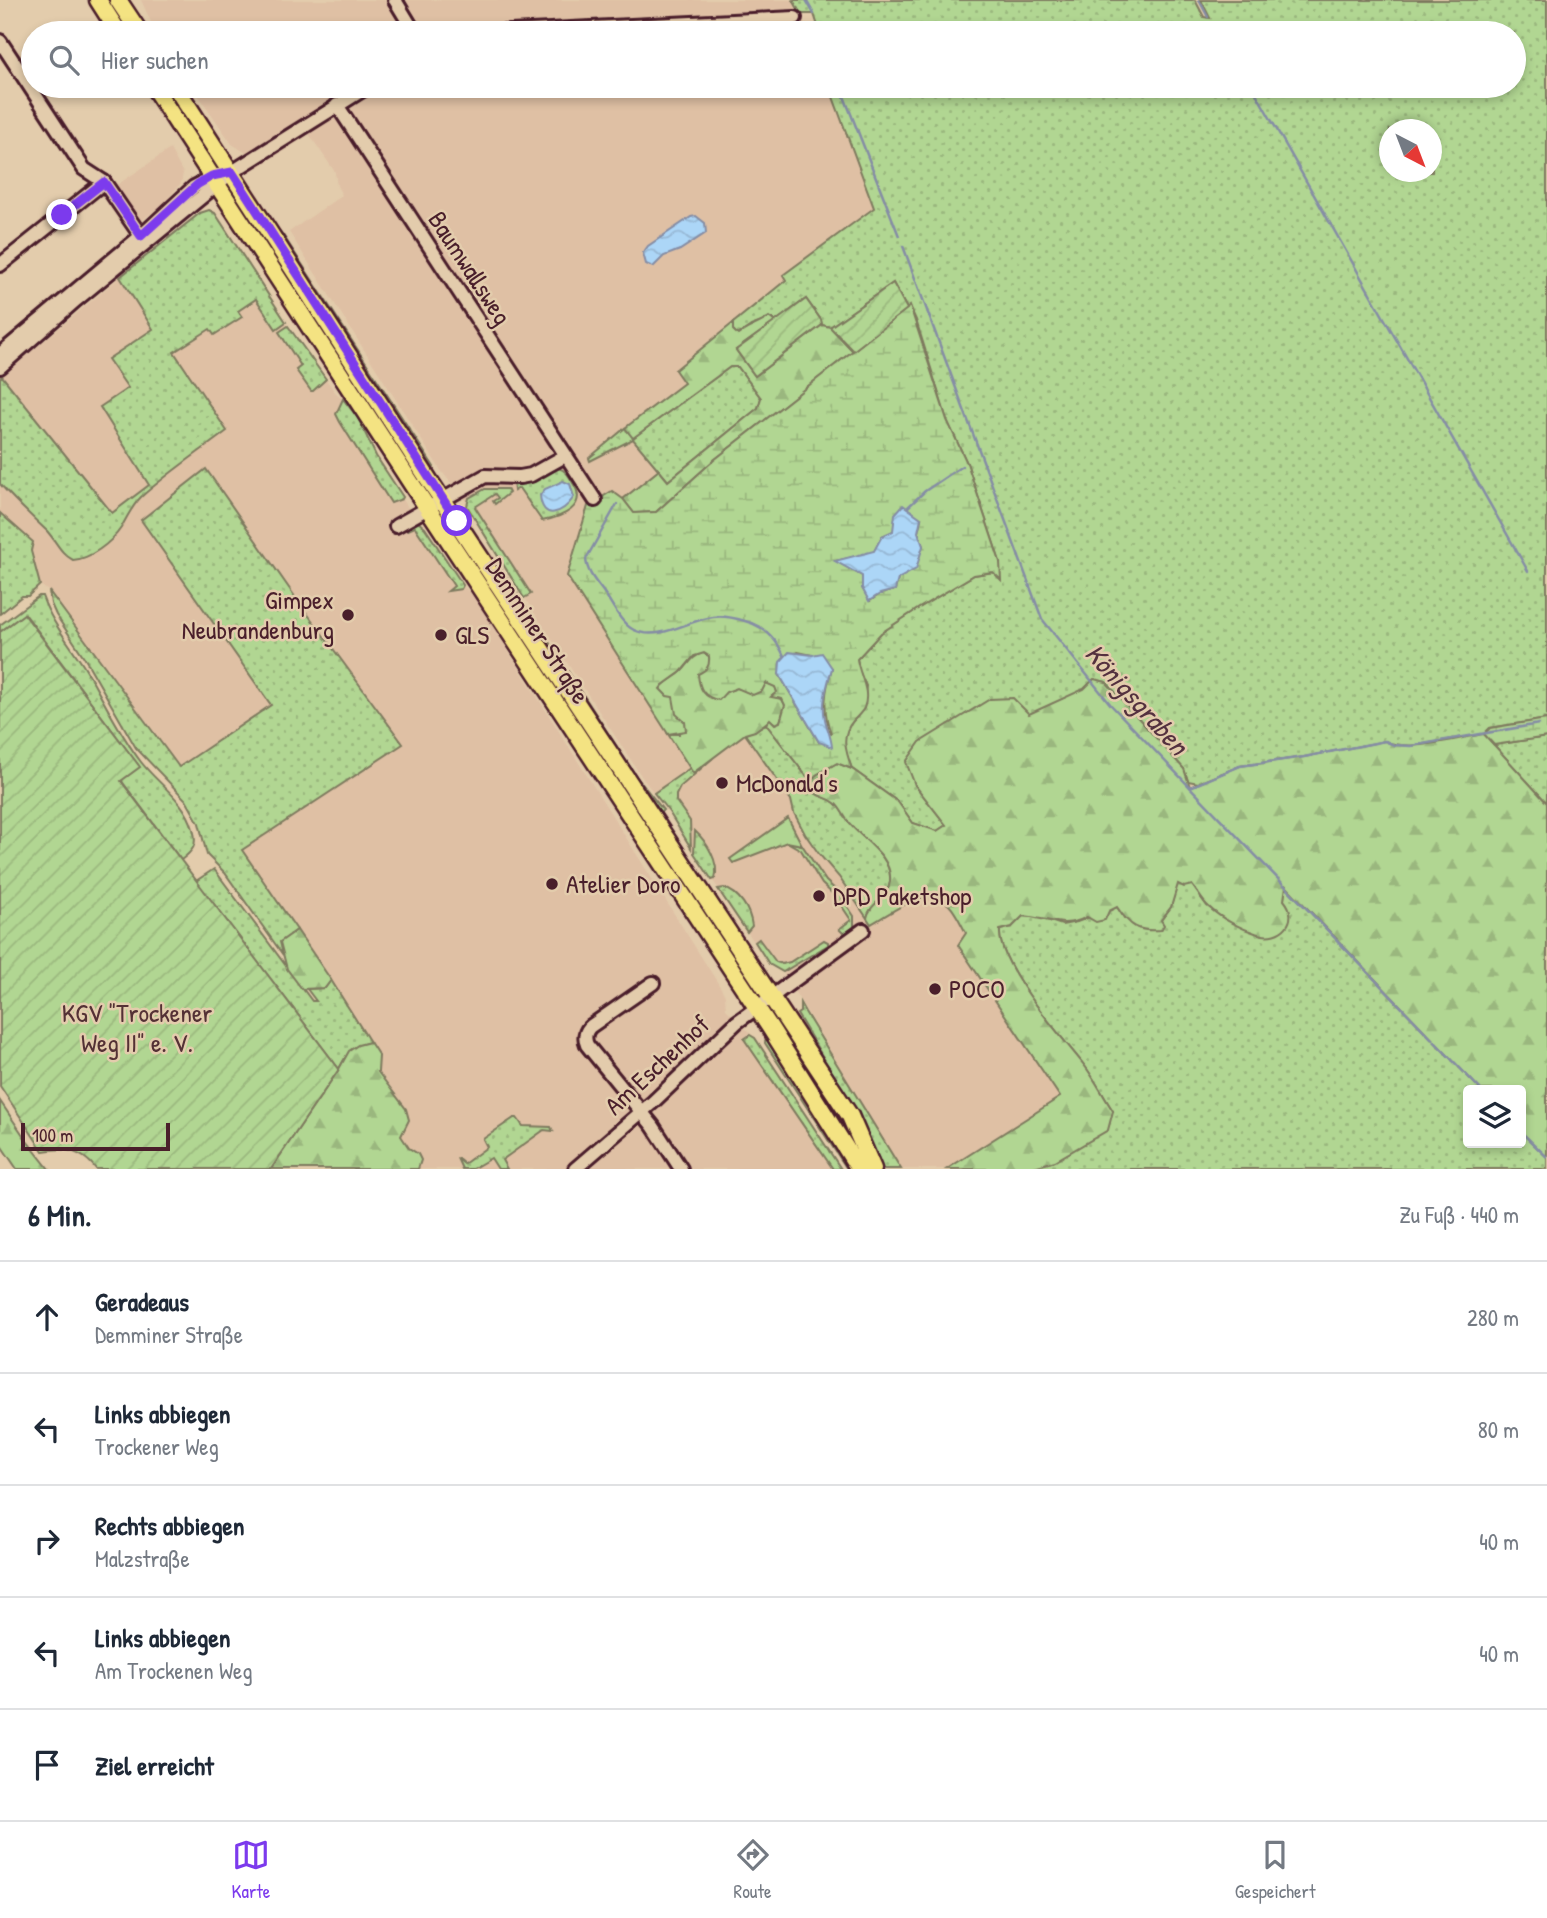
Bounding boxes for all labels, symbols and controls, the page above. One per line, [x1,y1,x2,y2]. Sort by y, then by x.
search box [21,21,1526,98]
icon: search [45,41,83,79]
text: Hier suchen [101,42,209,77]
north arrow [1379,119,1442,182]
route end [46,199,77,230]
street label: Baumwallsweg [421,204,520,331]
route start [441,505,472,536]
street label: Demminer Straße [478,551,599,710]
place label: Gimpex Neubrandenburg [182,582,334,647]
marker: Gimpex Neubrandenburg [340,607,356,623]
place label: GLS [455,617,489,652]
marker: GLS [433,627,449,643]
water label: Königsgraben [1077,635,1199,765]
place label: McDonald's [736,765,838,800]
marker: McDonald's [714,775,730,791]
place label: Atelier Doro [566,866,680,901]
marker: Atelier Doro [544,876,560,892]
place label: DPD Paketshop [833,878,972,913]
marker: DPD Paketshop [811,888,827,904]
place label: POCO [949,971,1005,1006]
marker: POCO [927,981,943,997]
park label: KGV "Trockener Weg II" e. V. [62,995,212,1060]
street label: Am Eschenhof [597,1006,717,1122]
map controls [1463,1085,1526,1148]
button: layers [1463,1085,1526,1148]
scale bar [21,1120,170,1152]
text: 100 m [32,1122,73,1148]
text: 6 Min. [28,1195,91,1235]
text: Zu Fuß · 440 m [1399,1199,1519,1230]
text: Geradeaus [95,1284,189,1319]
icon: ahead [28,1298,66,1336]
text: 280 m [1467,1302,1519,1333]
text: Demminer Straße [95,1319,243,1350]
text: Links abbiegen [95,1396,231,1431]
icon: left [28,1410,66,1448]
text: 80 m [1478,1414,1519,1445]
text: Trockener Weg [95,1431,219,1462]
text: Rechts abbiegen [95,1508,245,1543]
icon: right [28,1522,66,1560]
text: 40 m [1479,1526,1519,1557]
text: Malzstraße [95,1543,190,1574]
text: Links abbiegen [95,1620,231,1655]
icon: left [28,1634,66,1672]
text: 40 m [1479,1638,1519,1669]
text: Am Trockenen Weg [95,1655,252,1686]
icon: arrive [28,1746,66,1784]
text: Ziel erreicht [95,1748,214,1783]
tab: Karte [232,1836,270,1904]
tab: Route [734,1836,772,1904]
tab: Gespeichert [1235,1836,1315,1904]

